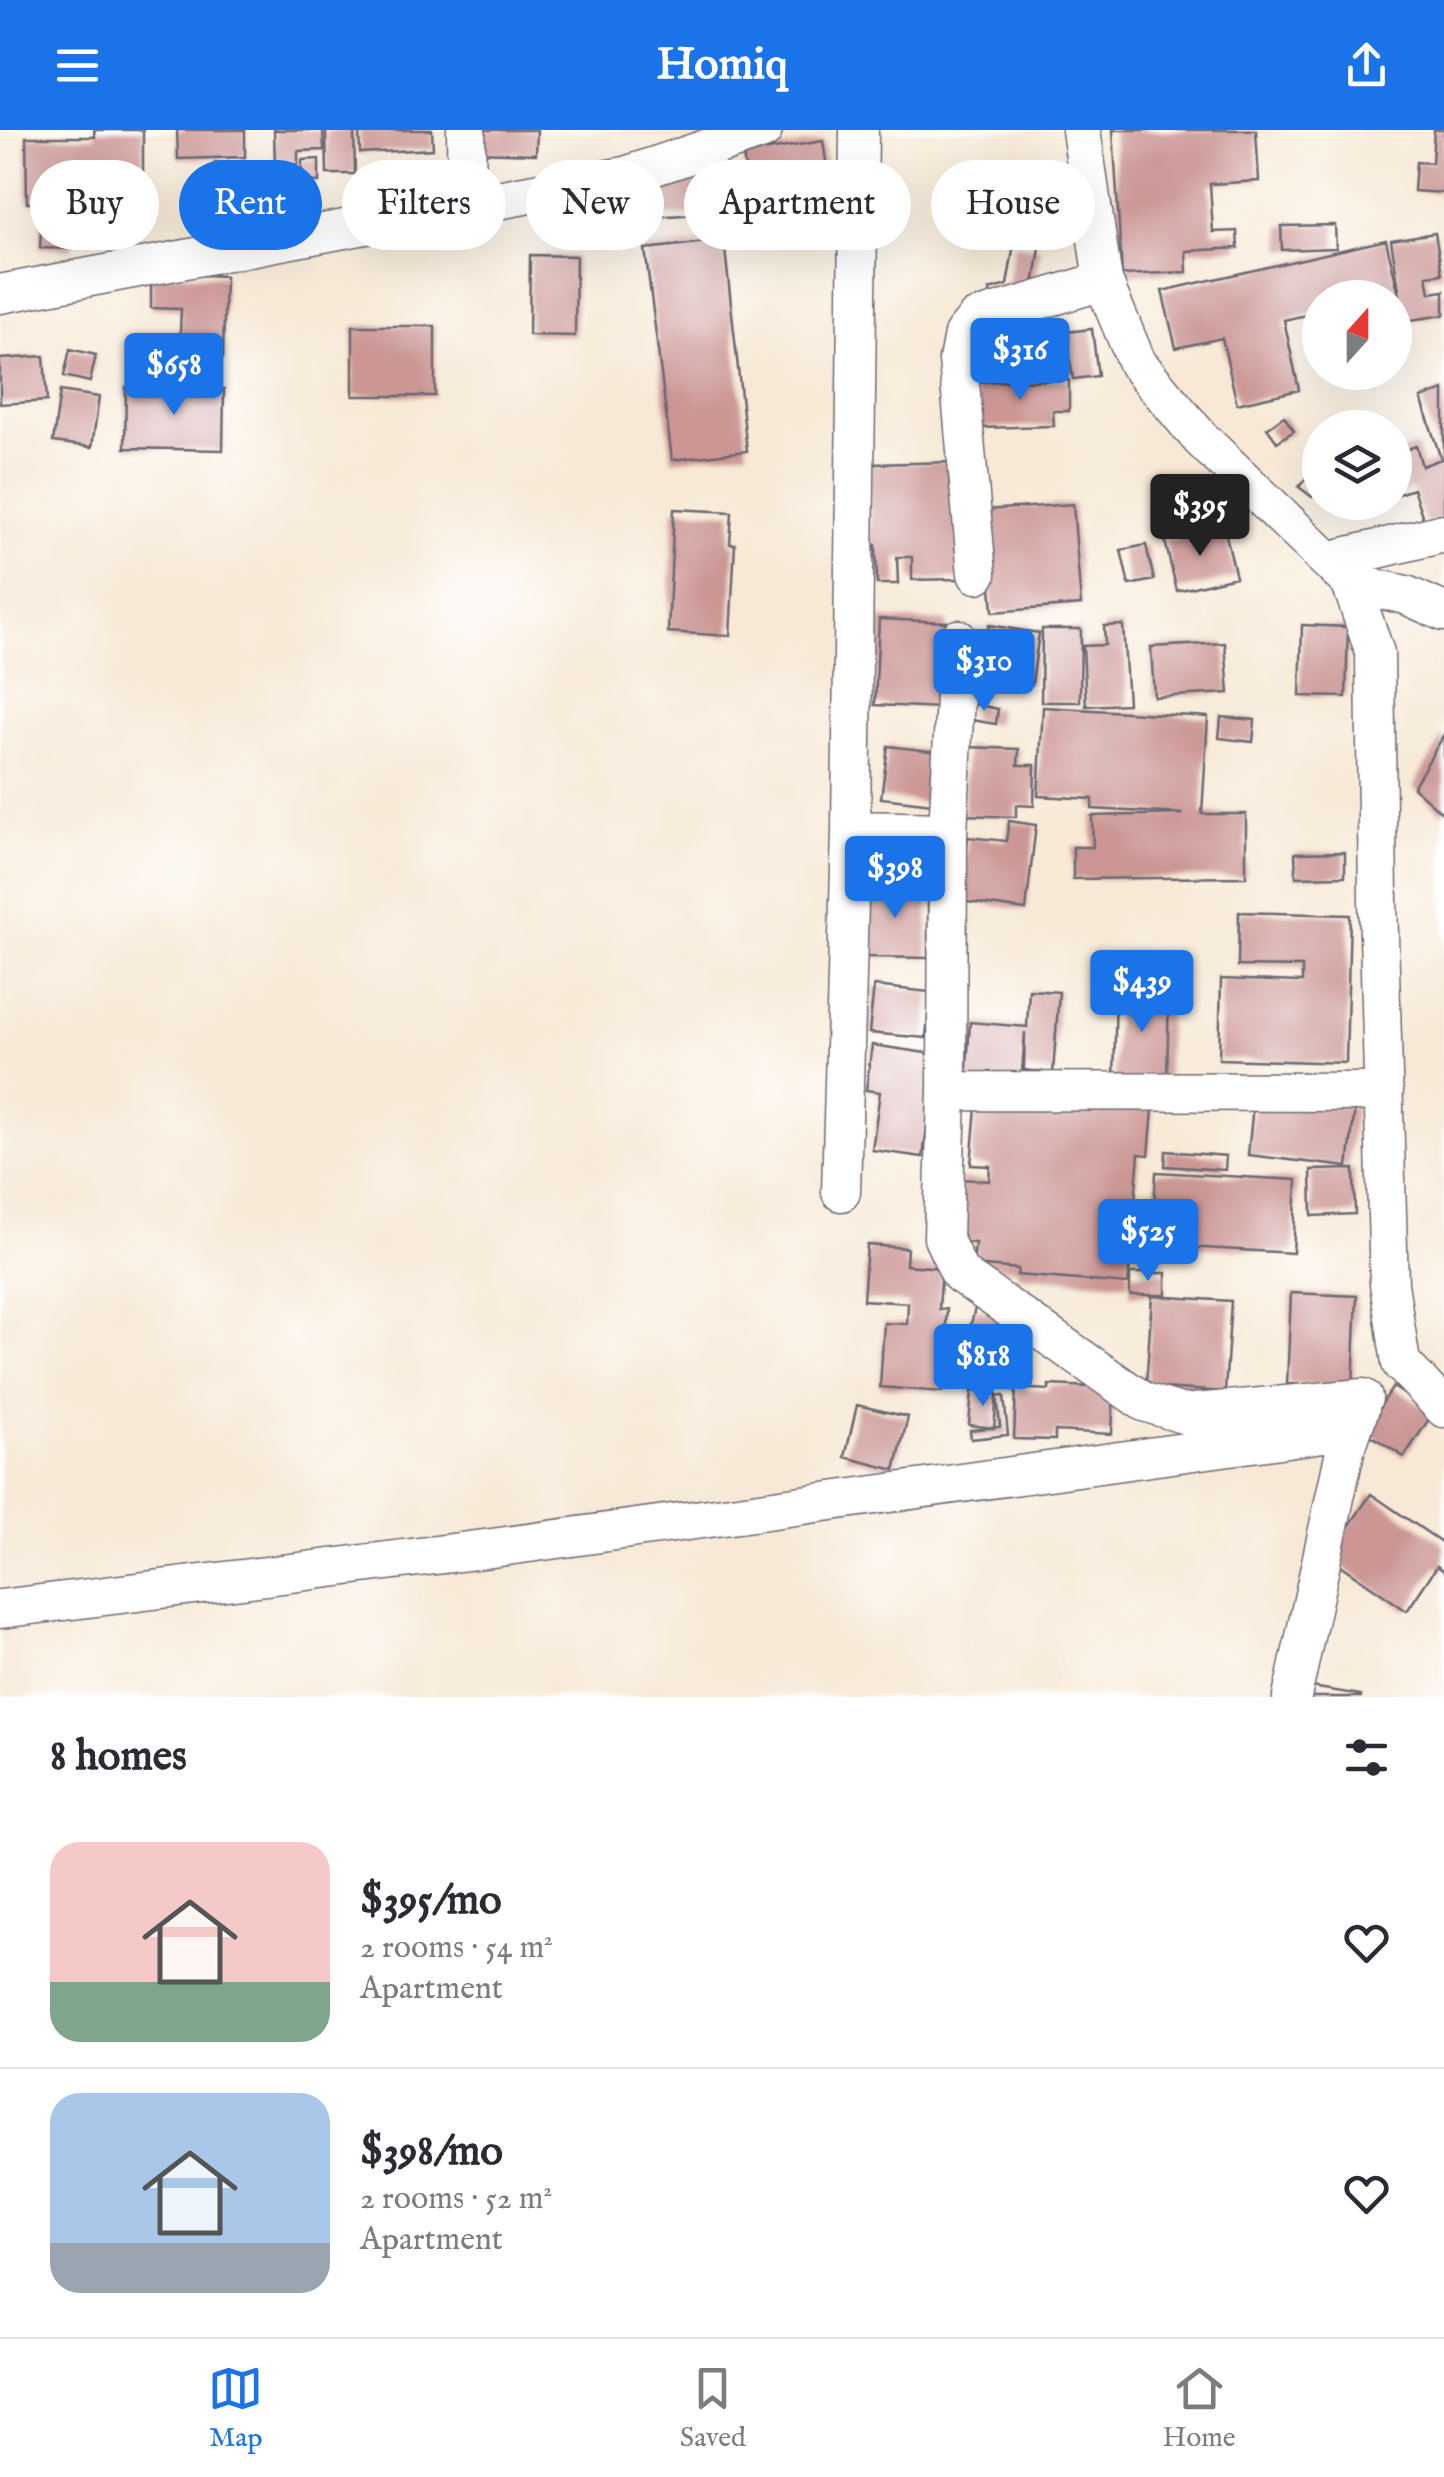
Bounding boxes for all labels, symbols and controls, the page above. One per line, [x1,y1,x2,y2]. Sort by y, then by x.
text: Homiq [656,37,788,94]
icon: menu [50,38,105,93]
icon: share [1339,38,1394,93]
chip: Buy [30,160,159,250]
chip: Rent [179,160,322,250]
chip: Filters [342,160,506,250]
chip: New [526,160,664,250]
chip: Apartment [684,160,911,250]
chip: House [931,160,1095,250]
north arrow [1302,280,1412,390]
map controls [1302,280,1412,520]
pin: $316 [961,318,1079,403]
text: $316 [992,330,1048,371]
pin: $658 [115,333,233,418]
text: $658 [146,345,202,386]
button: layers [1302,410,1412,520]
pin: $395 [1141,474,1259,559]
text: $395 [1172,486,1228,527]
pin: $310 [925,629,1043,714]
text: $310 [955,641,1013,682]
pin: $398 [836,836,954,921]
text: $398 [867,848,923,889]
pin: $439 [1083,950,1201,1035]
text: $439 [1112,962,1172,1003]
pin: $525 [1089,1199,1207,1284]
text: $525 [1120,1211,1176,1252]
pin: $818 [924,1324,1042,1409]
text: $818 [956,1336,1010,1377]
icon: filters [1339,1730,1394,1785]
text: 8 homes [50,1731,187,1784]
text: $395/mo [360,1875,502,1928]
icon: home [130,1882,250,2002]
icon: heart [1339,1915,1394,1970]
text: 2 rooms · 54 m² [360,1928,553,1969]
text: Apartment [360,1969,503,2010]
text: $398/mo [360,2126,503,2179]
icon: home [130,2133,250,2253]
icon: heart [1339,2166,1394,2221]
text: 2 rooms · 52 m² [360,2179,552,2220]
text: Apartment [360,2220,503,2261]
tab: Map [208,2361,263,2456]
tab: Saved [680,2361,746,2456]
tab: Home [1163,2361,1236,2456]

